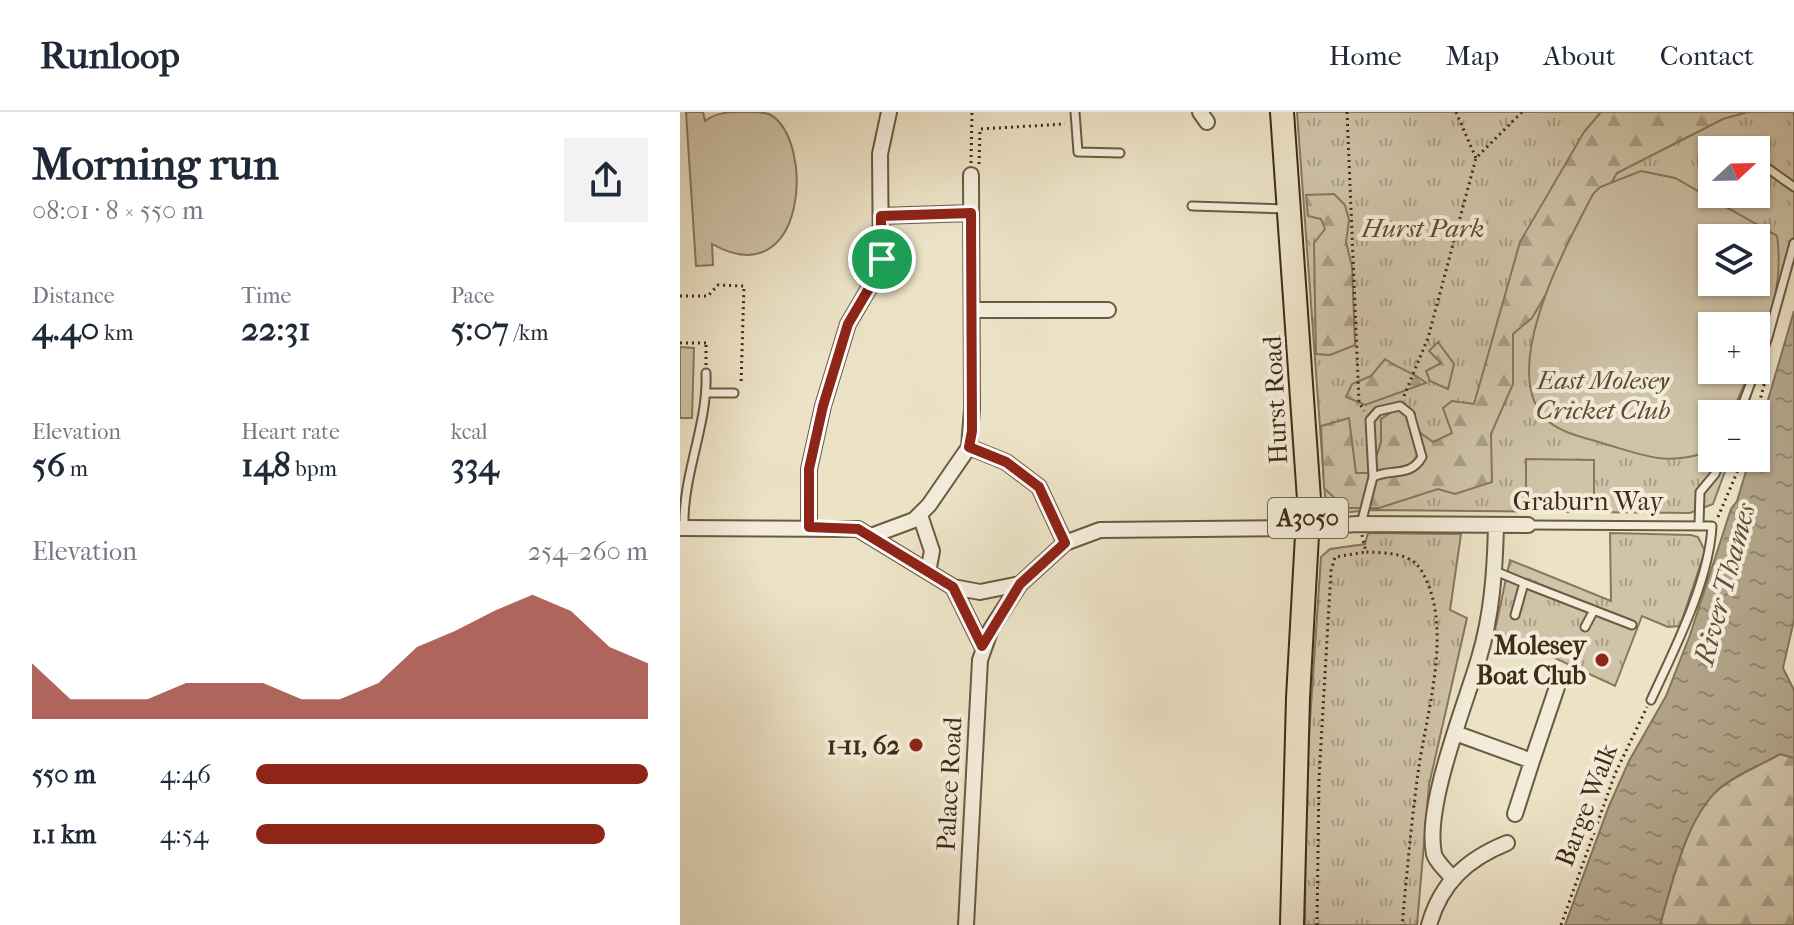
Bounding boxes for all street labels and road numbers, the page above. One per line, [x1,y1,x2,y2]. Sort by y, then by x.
street label: Hurst Road [1257,334,1294,465]
street label: Graburn Way [1513,486,1664,517]
road number: A3050 [1268,498,1348,538]
street label: Palace Road [931,715,969,852]
street label: Barge Walk [1549,739,1624,871]

